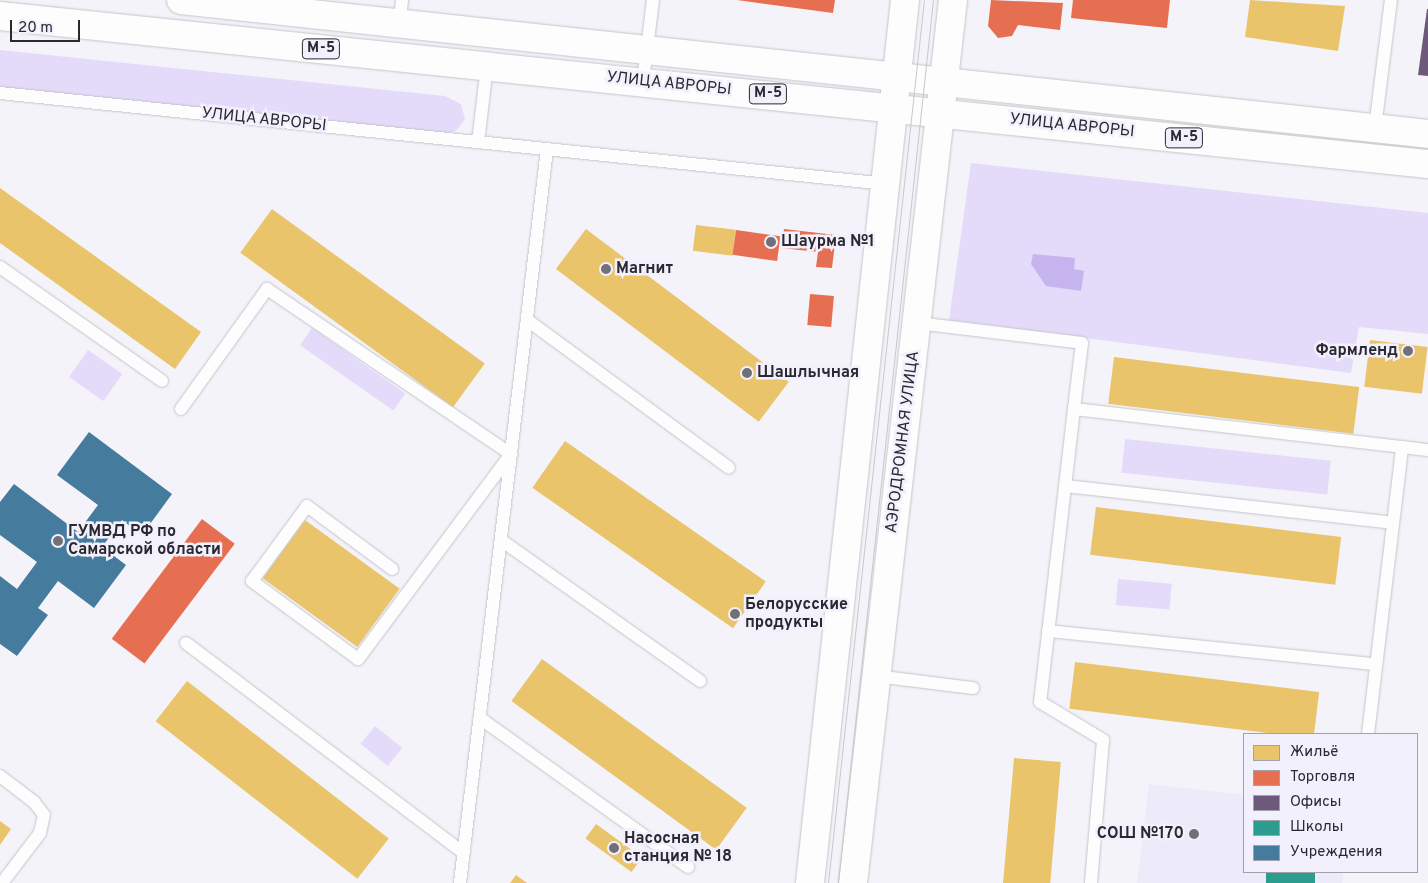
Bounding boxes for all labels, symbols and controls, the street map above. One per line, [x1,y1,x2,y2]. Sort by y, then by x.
scale bar [12,10,82,42]
text: 20 m [18,19,53,38]
road number: М-5 [301,36,341,62]
street label: УЛИЦА АВРОРЫ [605,68,733,100]
road number: М-5 [748,82,788,106]
street label: УЛИЦА АВРОРЫ [200,104,328,136]
street label: УЛИЦА АВРОРЫ [1008,110,1136,142]
road number: М-5 [1164,126,1204,150]
place label: Шаурма №1 [781,232,875,252]
marker: Шаурма №1 [765,236,777,248]
place label: Магнит [616,259,673,279]
marker: Магнит [600,263,612,275]
place label: Фармленд [1316,341,1398,361]
marker: Фармленд [1402,345,1414,357]
street label: АЭРОДРОМНАЯ УЛИЦА [882,350,924,534]
place label: Шашлычная [757,363,859,383]
marker: Шашлычная [741,367,753,379]
place label: ГУМВД РФ по Самарской области [68,522,221,560]
marker: ГУМВД РФ по Самарской области [52,535,64,547]
place label: Белорусские продукты [745,595,848,633]
marker: Белорусские продукты [729,608,741,620]
legend [1243,733,1418,873]
text: Жильё [1290,743,1338,762]
text: Торговля [1290,768,1355,787]
text: Офисы [1290,793,1341,812]
text: Школы [1290,818,1344,837]
place label: СОШ №170 [1097,824,1184,844]
marker: СОШ №170 [1188,828,1200,840]
place label: Насосная станция № 18 [624,829,732,867]
marker: Насосная станция № 18 [608,842,620,854]
text: Учреждения [1290,843,1382,862]

